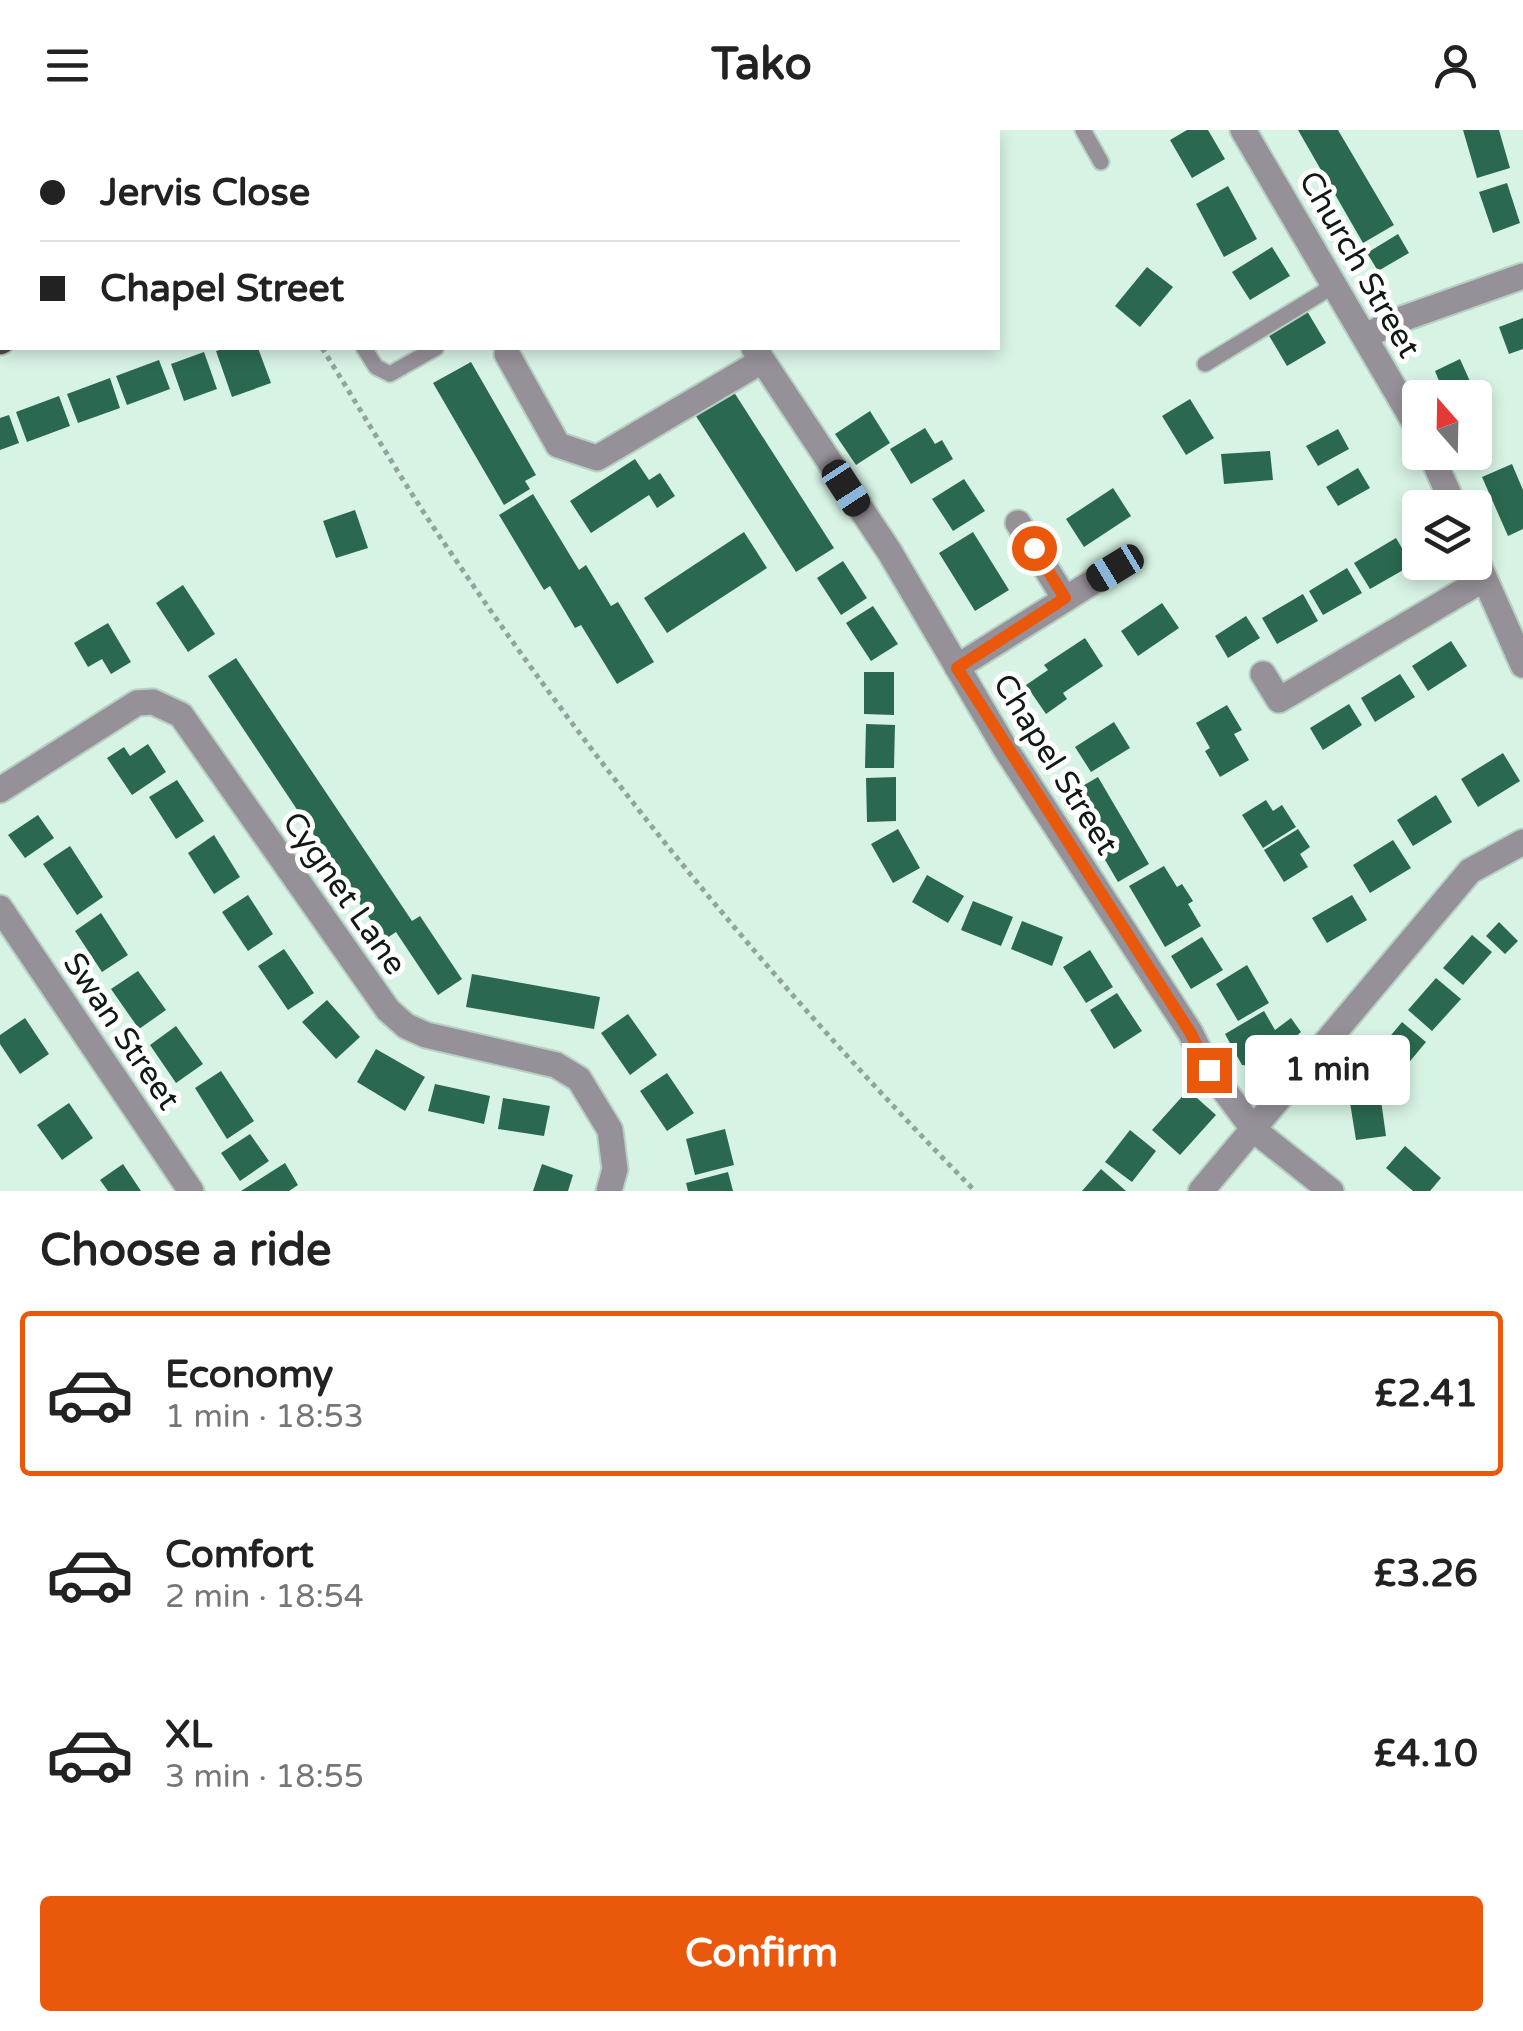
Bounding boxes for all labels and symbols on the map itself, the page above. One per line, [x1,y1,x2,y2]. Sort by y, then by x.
street label: Church Street [1290,164,1428,365]
north arrow [1402,380,1492,470]
car [817,455,875,521]
route start [1012,526,1057,571]
car [1082,540,1148,596]
street label: Chapel Street [985,667,1126,862]
street label: Cygnet Lane [274,805,414,982]
street label: Swan Street [55,946,188,1117]
callout: 1 min [1244,1035,1409,1105]
route end [1187,1048,1232,1093]

